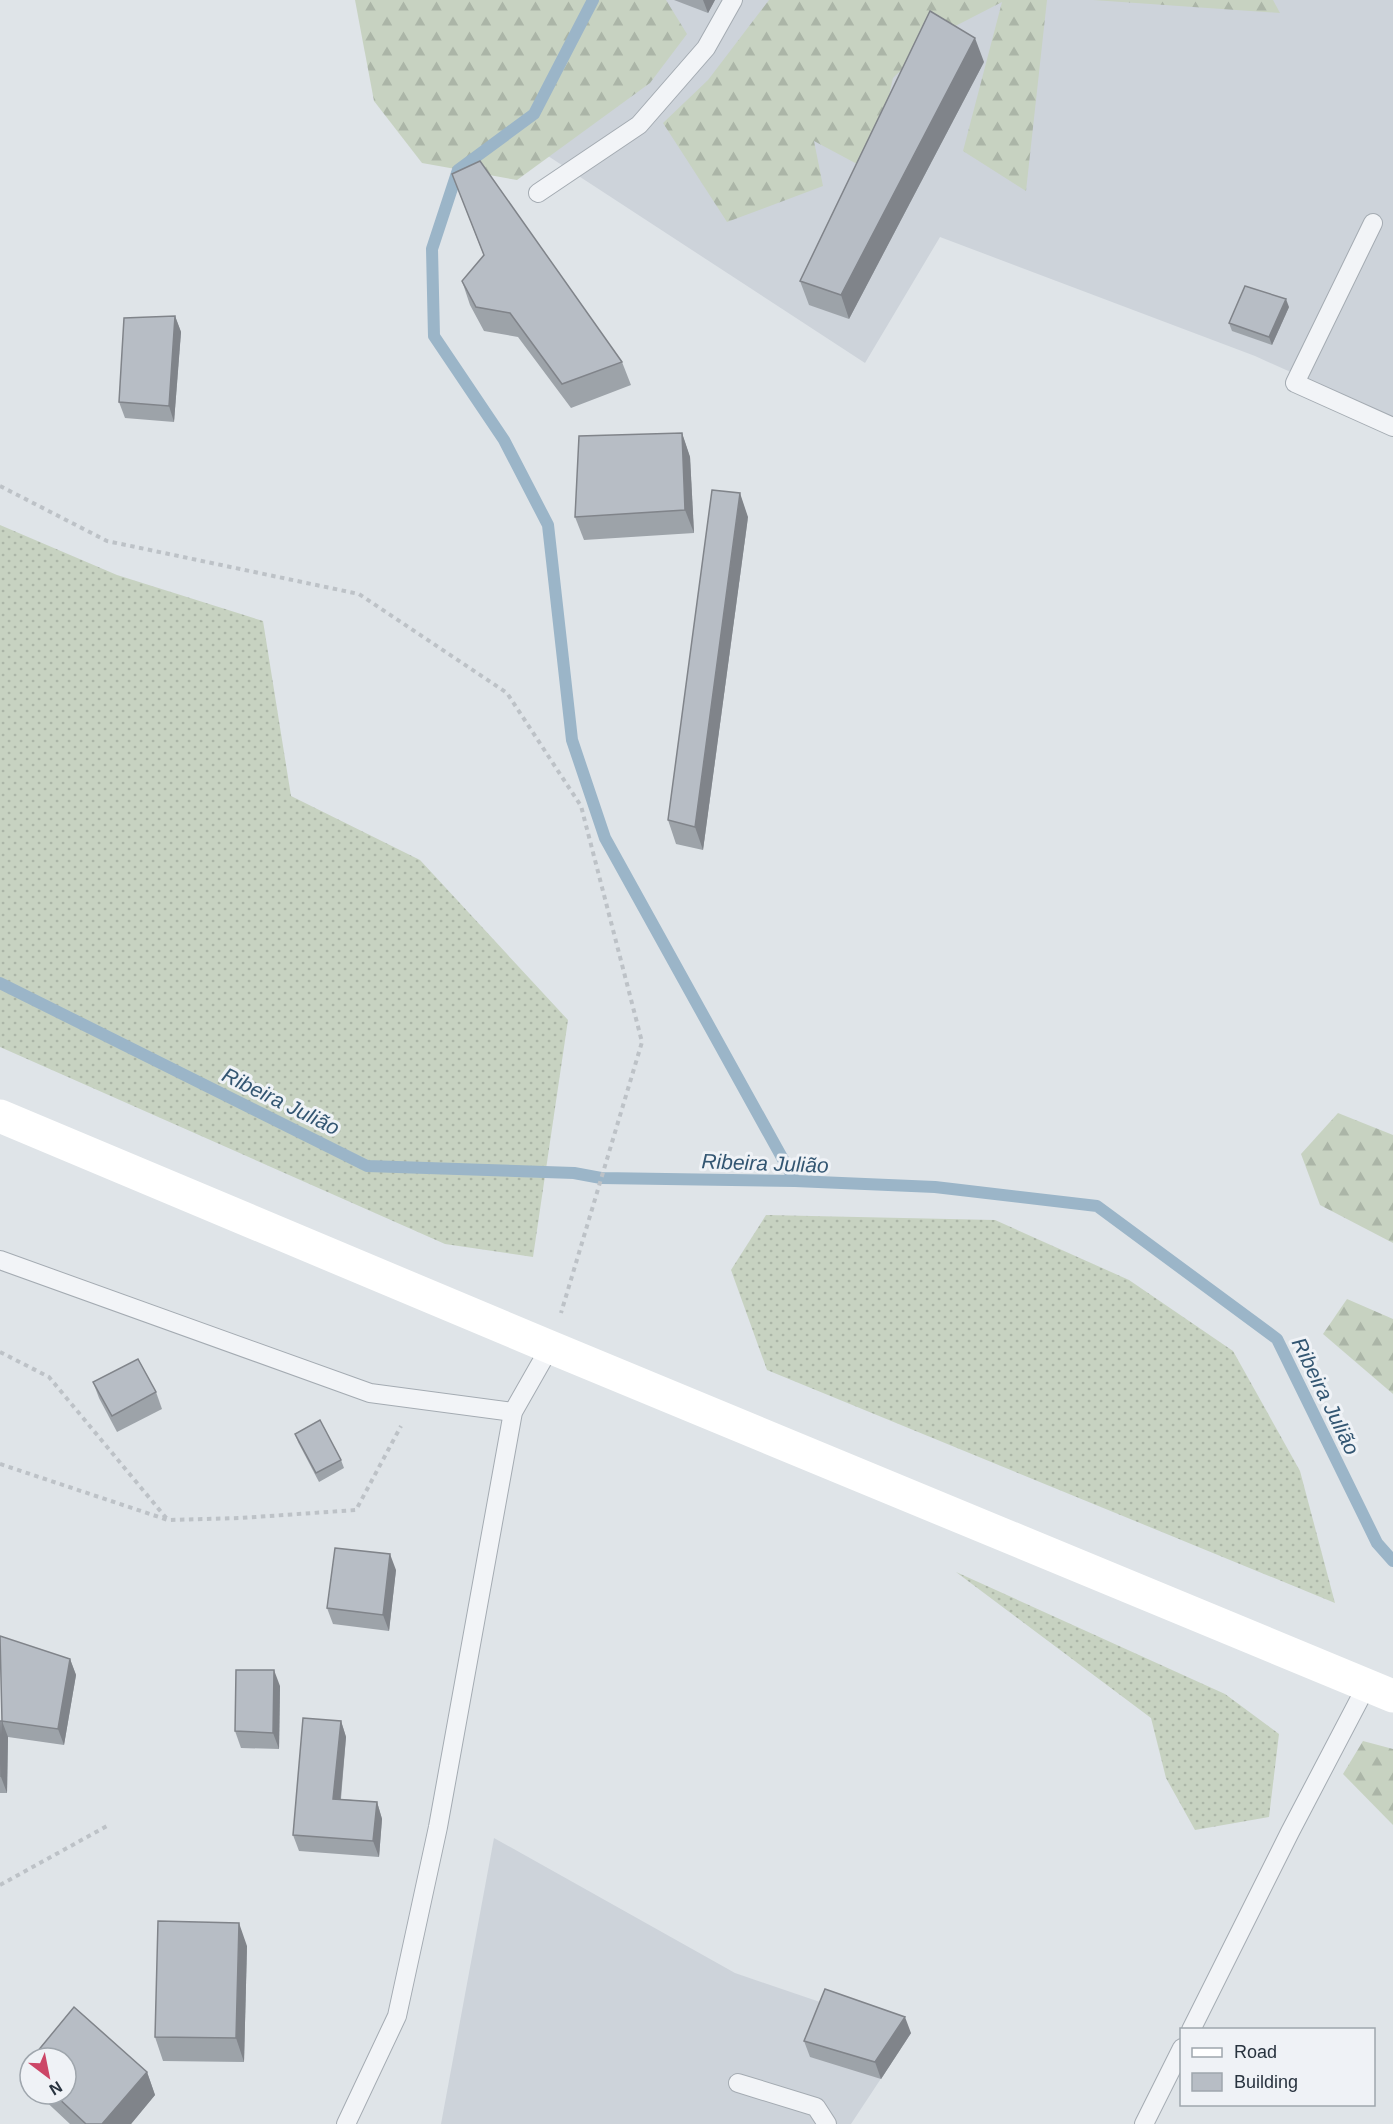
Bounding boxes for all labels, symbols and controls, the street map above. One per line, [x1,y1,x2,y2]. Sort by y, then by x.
water label: Ribeira Julião [219,1063,344,1139]
water label: Ribeira Julião [701,1149,829,1177]
water label: Ribeira Julião [1288,1334,1364,1459]
legend [1180,2028,1375,2106]
text: Road [1234,2042,1277,2062]
north arrow [18,2046,78,2106]
text: Building [1234,2072,1298,2092]
text: N [46,2078,65,2099]

